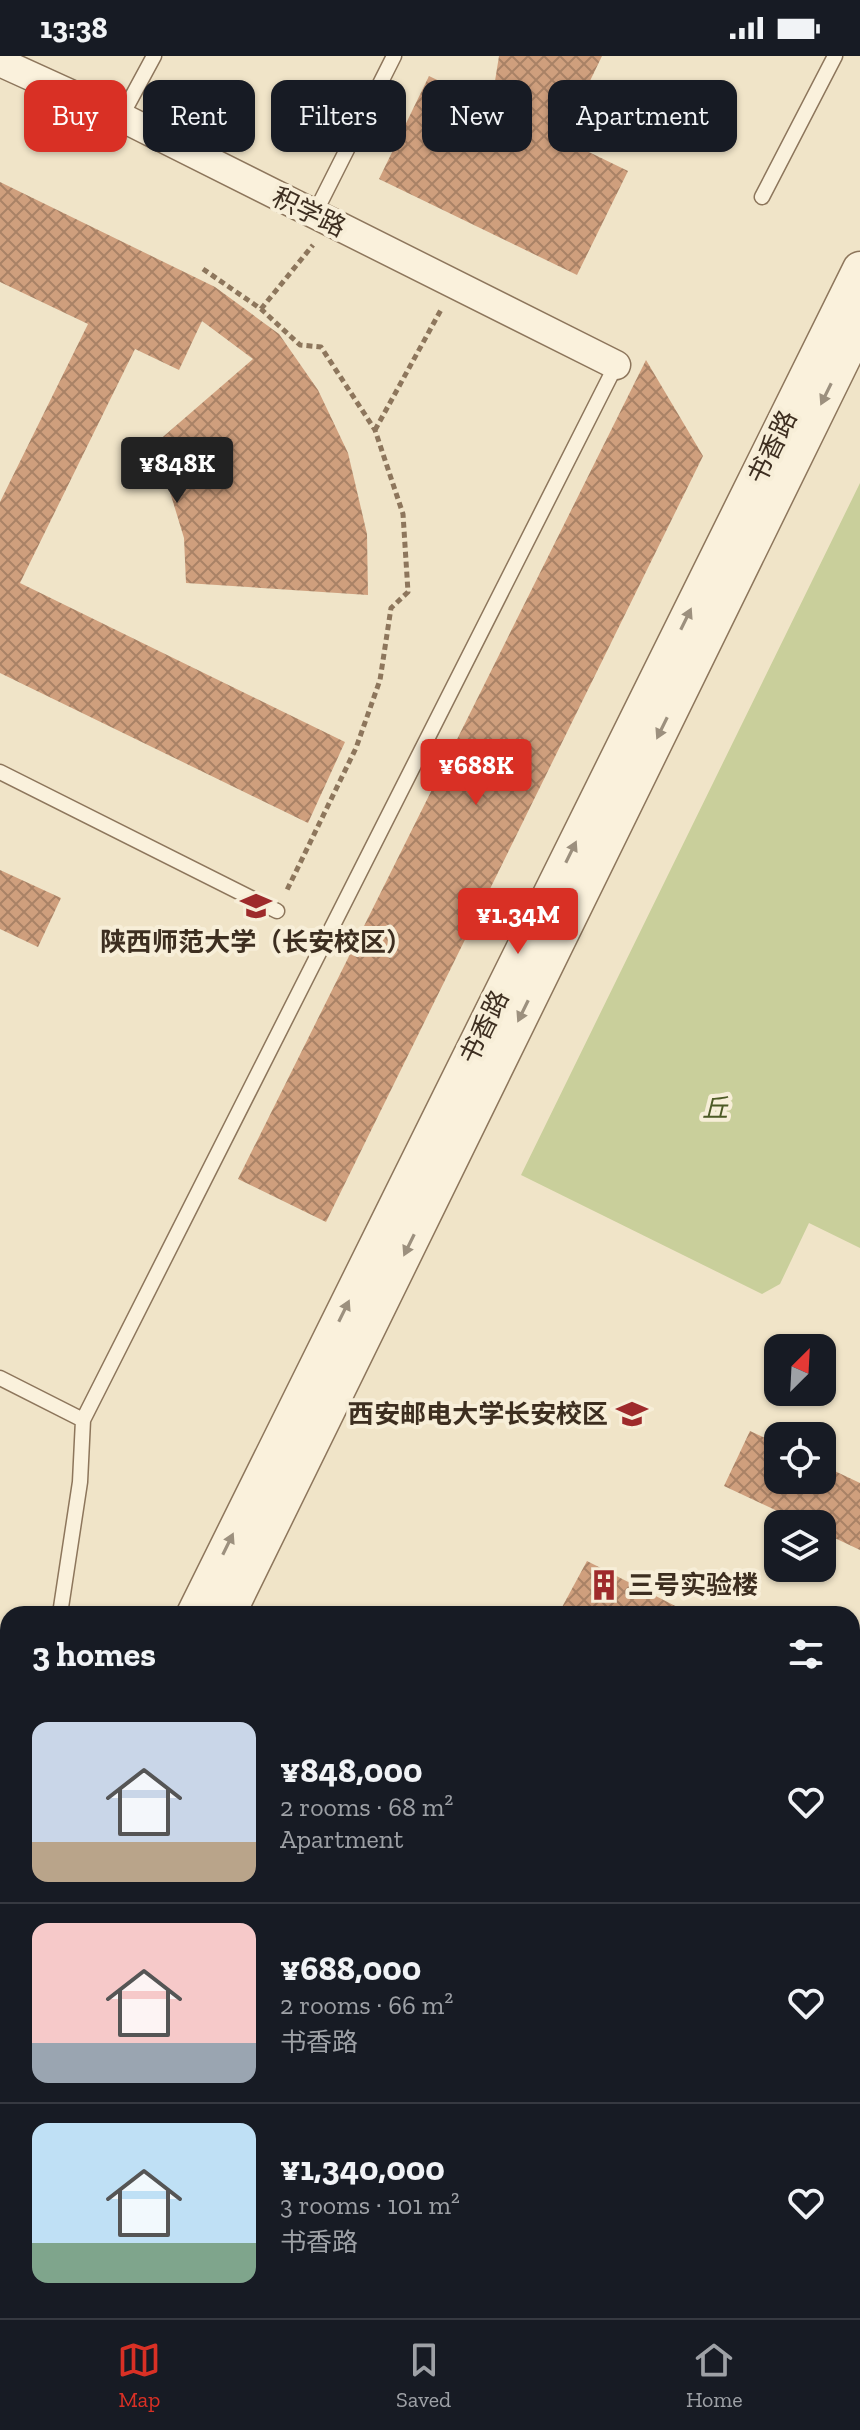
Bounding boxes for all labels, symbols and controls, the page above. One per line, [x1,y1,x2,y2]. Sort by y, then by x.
text: 13:38 [40,10,108,46]
chip: Buy [24,80,127,152]
chip: Rent [143,80,255,152]
chip: Filters [271,80,406,152]
chip: New [422,80,532,152]
chip: Apartment [548,80,737,152]
street label: 积学路 [267,181,351,243]
one-way arrow [819,382,833,405]
street label: 书香路 [741,405,803,489]
pin: ¥848K [121,437,233,505]
text: ¥848K [139,447,215,479]
one-way arrow [680,608,693,631]
one-way arrow [655,716,669,739]
pin: ¥688K [420,739,532,807]
text: ¥688K [439,749,513,781]
one-way arrow [564,841,578,864]
pin: ¥1.34M [453,888,583,956]
school or university icon: 陕西师范大学（长安校区） [239,889,273,923]
text: ¥1.34M [476,898,560,930]
place label: 陕西师范大学（长安校区） [100,926,412,958]
street label: 书香路 [453,985,515,1069]
one-way arrow [516,1000,530,1023]
park label: 丘 [702,1092,729,1124]
one-way arrow [402,1234,415,1257]
one-way arrow [337,1300,350,1323]
north arrow [764,1334,836,1406]
map controls [764,1334,836,1582]
school or university icon: 西安邮电大学长安校区 [615,1397,649,1431]
place label: 西安邮电大学长安校区 [348,1398,608,1430]
button: locate [764,1422,836,1494]
button: layers [764,1510,836,1582]
one-way arrow [221,1533,235,1556]
building icon: 三号实验楼 [587,1568,621,1602]
place label: 三号实验楼 [628,1569,758,1601]
icon: filters [784,1632,828,1676]
text: 3 homes [32,1634,156,1675]
text: ¥848,000 [280,1750,423,1791]
icon: home [96,1754,192,1850]
icon: heart [784,1780,828,1824]
text: 2 rooms · 68 m² [280,1791,453,1823]
text: Apartment [280,1823,403,1855]
text: ¥688,000 [280,1948,421,1989]
icon: home [96,1955,192,2051]
icon: heart [784,1981,828,2025]
text: 2 rooms · 66 m² [280,1989,453,2021]
text: 书香路 [280,2026,358,2058]
text: ¥1,340,000 [280,2148,445,2189]
icon: home [96,2155,192,2251]
icon: heart [784,2181,828,2225]
text: 3 rooms · 101 m² [280,2189,460,2221]
text: 书香路 [280,2226,358,2258]
tab: Map [117,2338,161,2413]
tab: Saved [396,2338,451,2413]
tab: Home [686,2338,743,2413]

